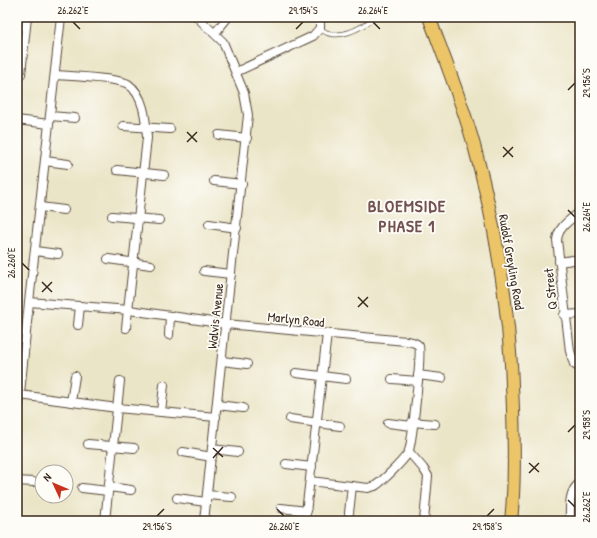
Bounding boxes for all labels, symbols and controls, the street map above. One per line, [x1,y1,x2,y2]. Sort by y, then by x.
text: 26.262°E [58,4,89,17]
text: 29.154°S [288,4,318,17]
text: 26.264°E [358,4,389,17]
text: 29.156°S [580,68,593,98]
district label: BLOEMSIDE PHASE 1 [368,194,446,237]
text: 26.264°E [580,201,593,232]
street label: Rudolf Greyling Road [495,213,529,311]
text: 26.260°E [5,247,18,278]
street label: Q Street [539,267,561,311]
street label: Walvis Avenue [203,282,227,350]
street label: Marlyn Road [267,307,325,331]
text: 29.158°S [580,410,593,440]
north arrow [34,464,74,504]
text: N [40,470,54,484]
text: 26.262°E [580,491,593,522]
text: 29.156°S [142,520,172,533]
text: 26.260°E [269,520,300,533]
text: 29.158°S [472,520,502,533]

